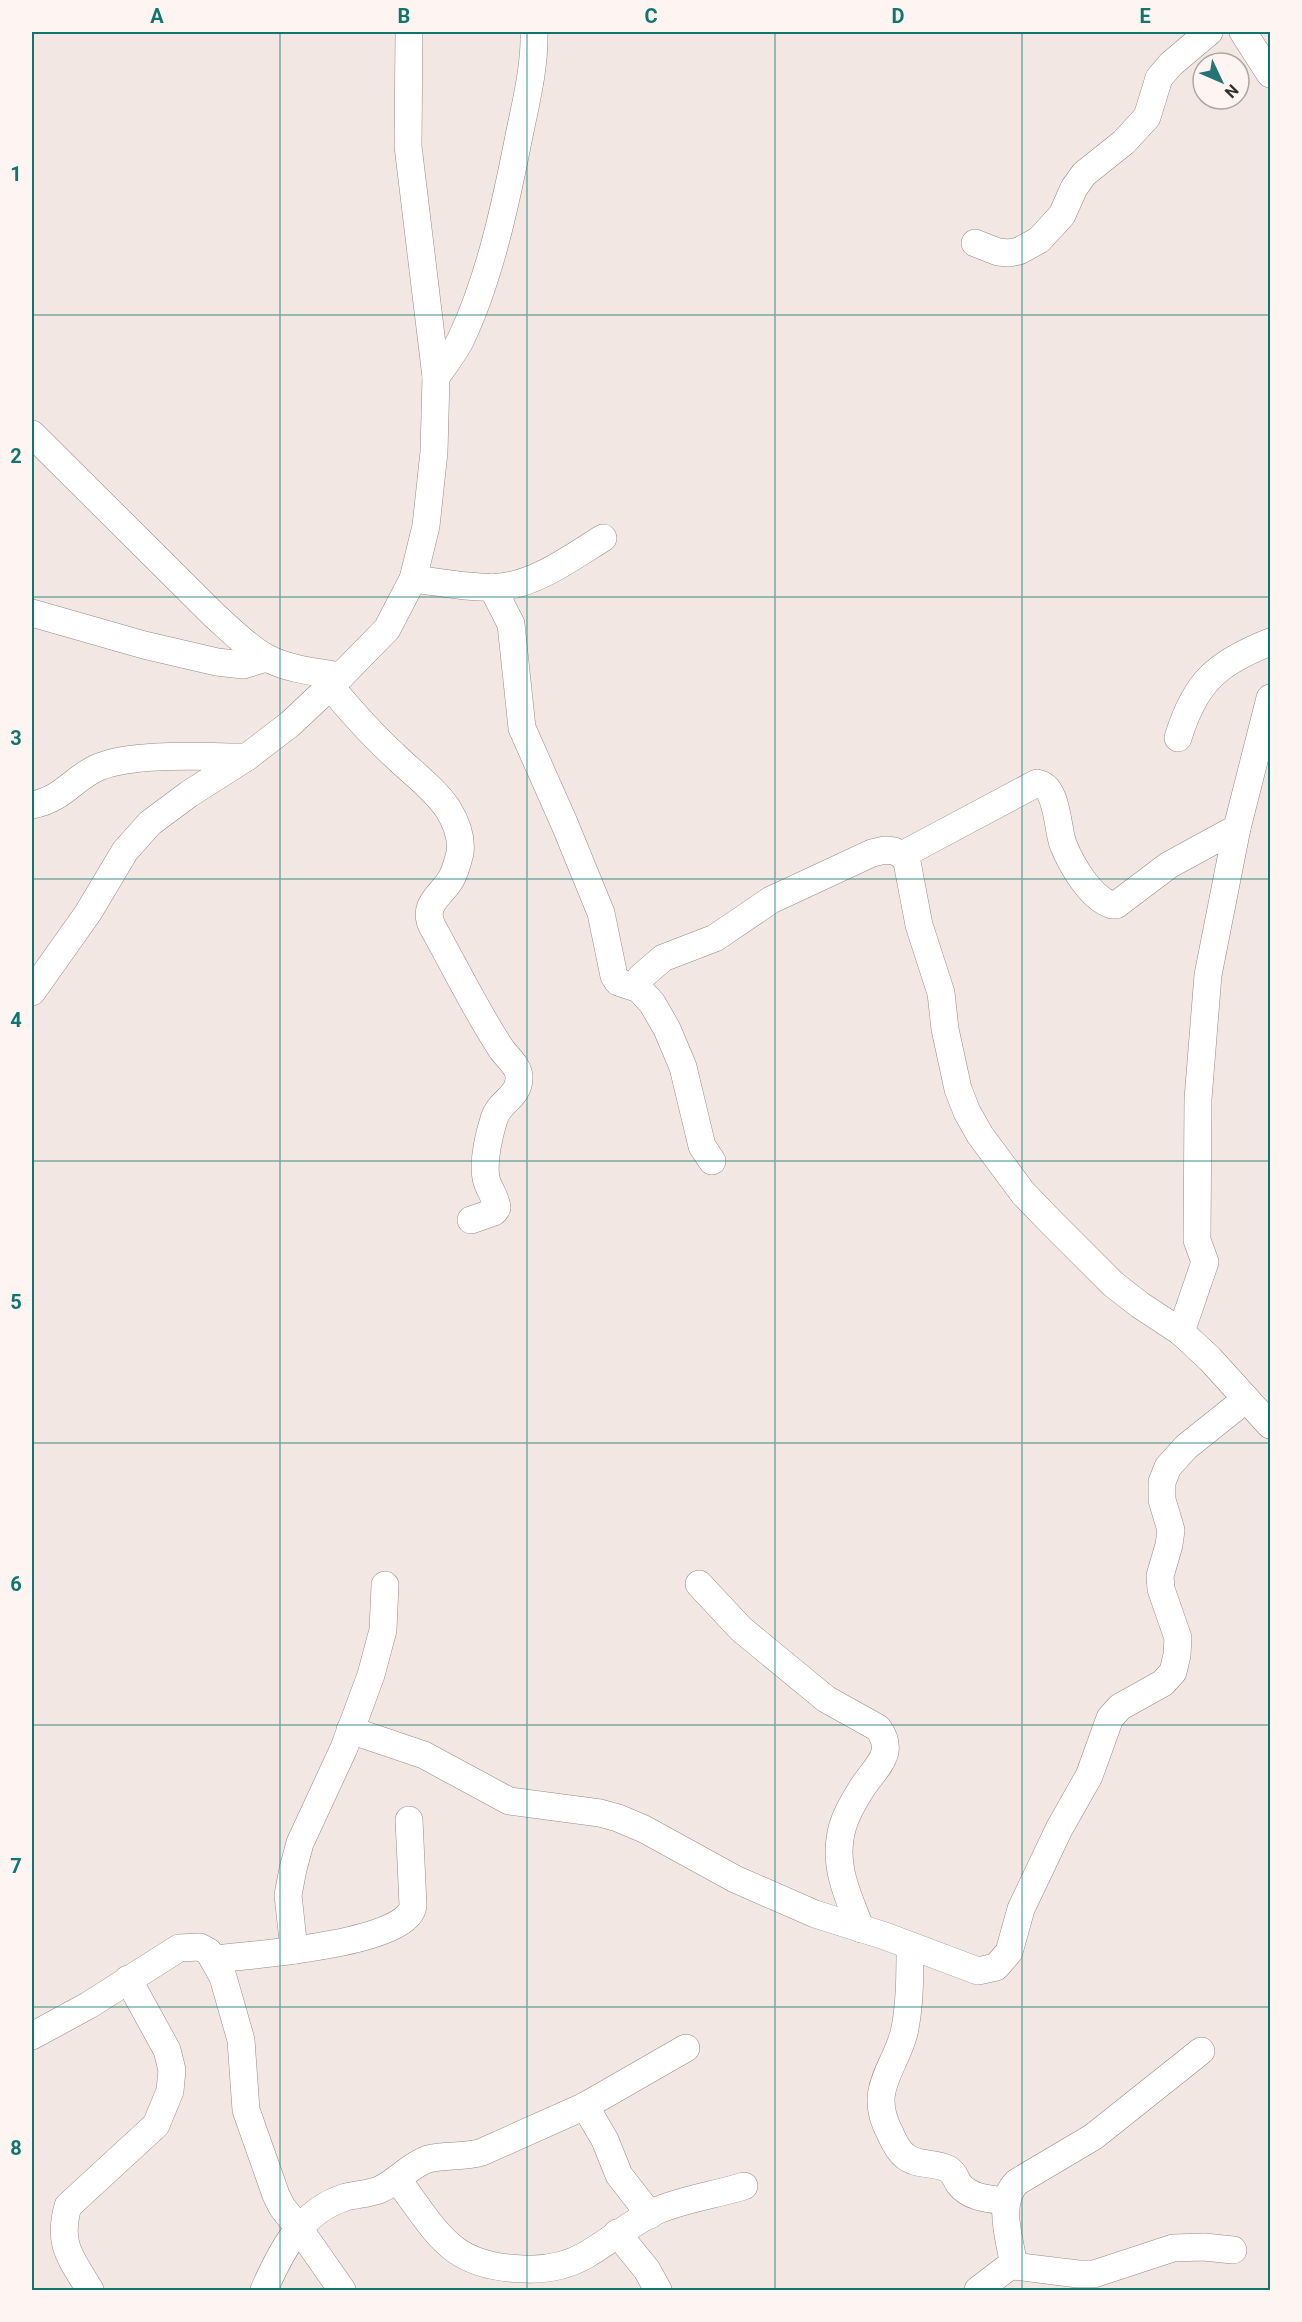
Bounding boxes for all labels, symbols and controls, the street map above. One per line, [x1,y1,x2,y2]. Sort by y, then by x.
text: A [150,4,164,28]
text: B [398,4,410,28]
text: C [644,4,658,28]
text: D [892,4,905,28]
text: E [1139,4,1151,28]
north arrow [1191,51,1251,111]
text: N [1221,80,1242,102]
text: 1 [10,162,22,186]
text: 2 [10,444,22,468]
text: 3 [10,726,22,750]
text: 4 [10,1008,22,1032]
text: 5 [10,1290,22,1314]
text: 6 [10,1572,22,1596]
text: 7 [10,1854,22,1878]
text: 8 [10,2136,22,2160]

